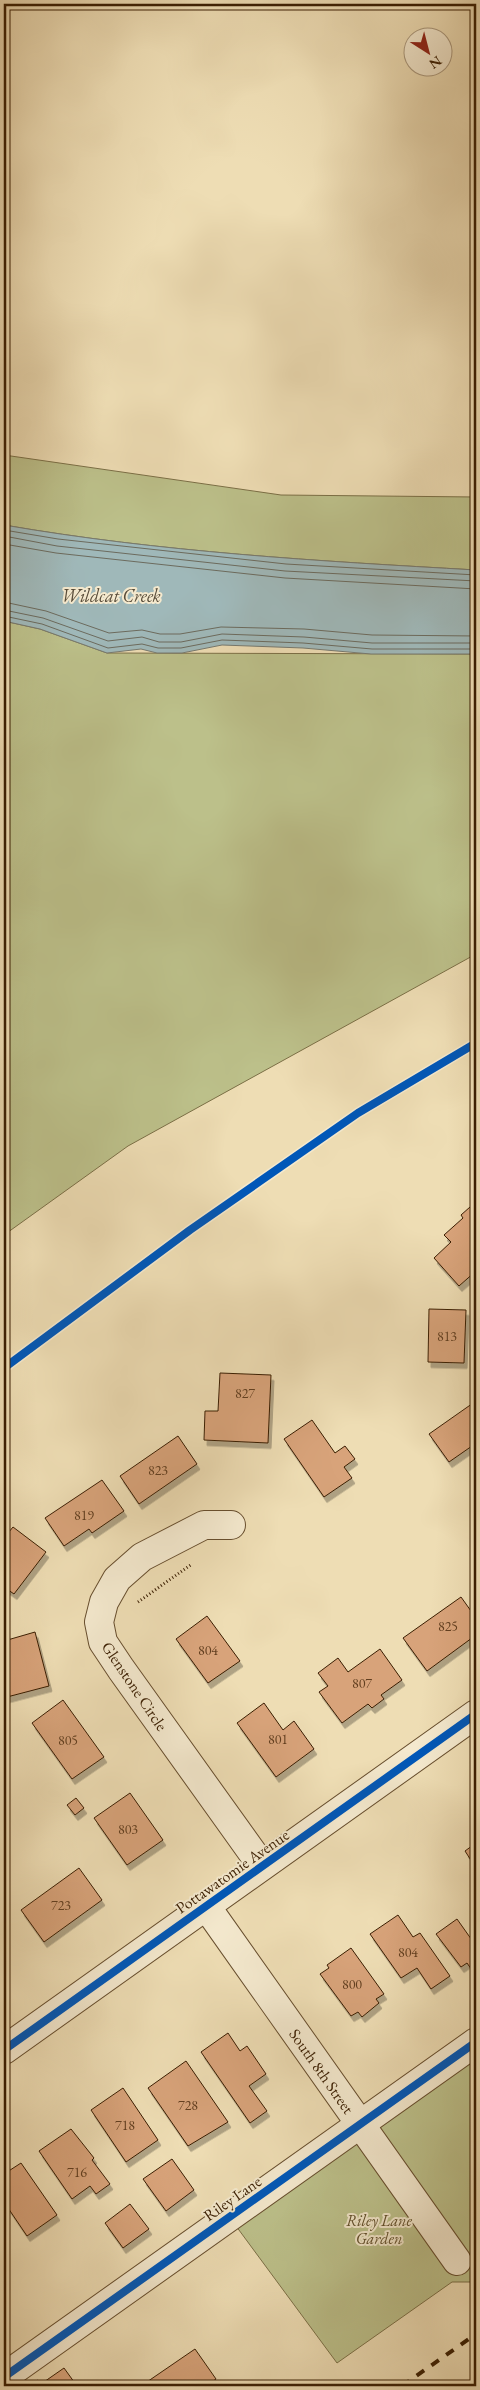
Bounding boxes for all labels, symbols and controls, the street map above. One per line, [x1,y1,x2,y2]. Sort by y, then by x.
north arrow [402,28,452,78]
text: N [425,52,446,74]
water label: Wildcat Creek [61,584,161,607]
house number: 813 [437,1327,457,1345]
house number: 827 [235,1384,255,1402]
house number: 823 [148,1461,168,1479]
house number: 819 [74,1506,94,1524]
house number: 825 [438,1617,458,1635]
street label: Glenstone Circle [97,1638,172,1735]
house number: 804 [198,1641,218,1659]
house number: 807 [352,1674,372,1692]
house number: 801 [268,1730,288,1748]
house number: 805 [58,1731,78,1749]
house number: 803 [118,1820,138,1838]
street label: Pottawatomie Avenue [171,1824,293,1918]
house number: 723 [51,1896,71,1914]
house number: 804 [398,1943,418,1961]
house number: 800 [342,1975,362,1993]
street label: South 8th Street [284,2024,359,2118]
house number: 728 [178,2096,198,2114]
house number: 718 [115,2116,135,2134]
house number: 716 [67,2163,87,2181]
street label: Riley Lane [199,2171,265,2226]
park label: Riley Lane Garden [346,2210,412,2249]

